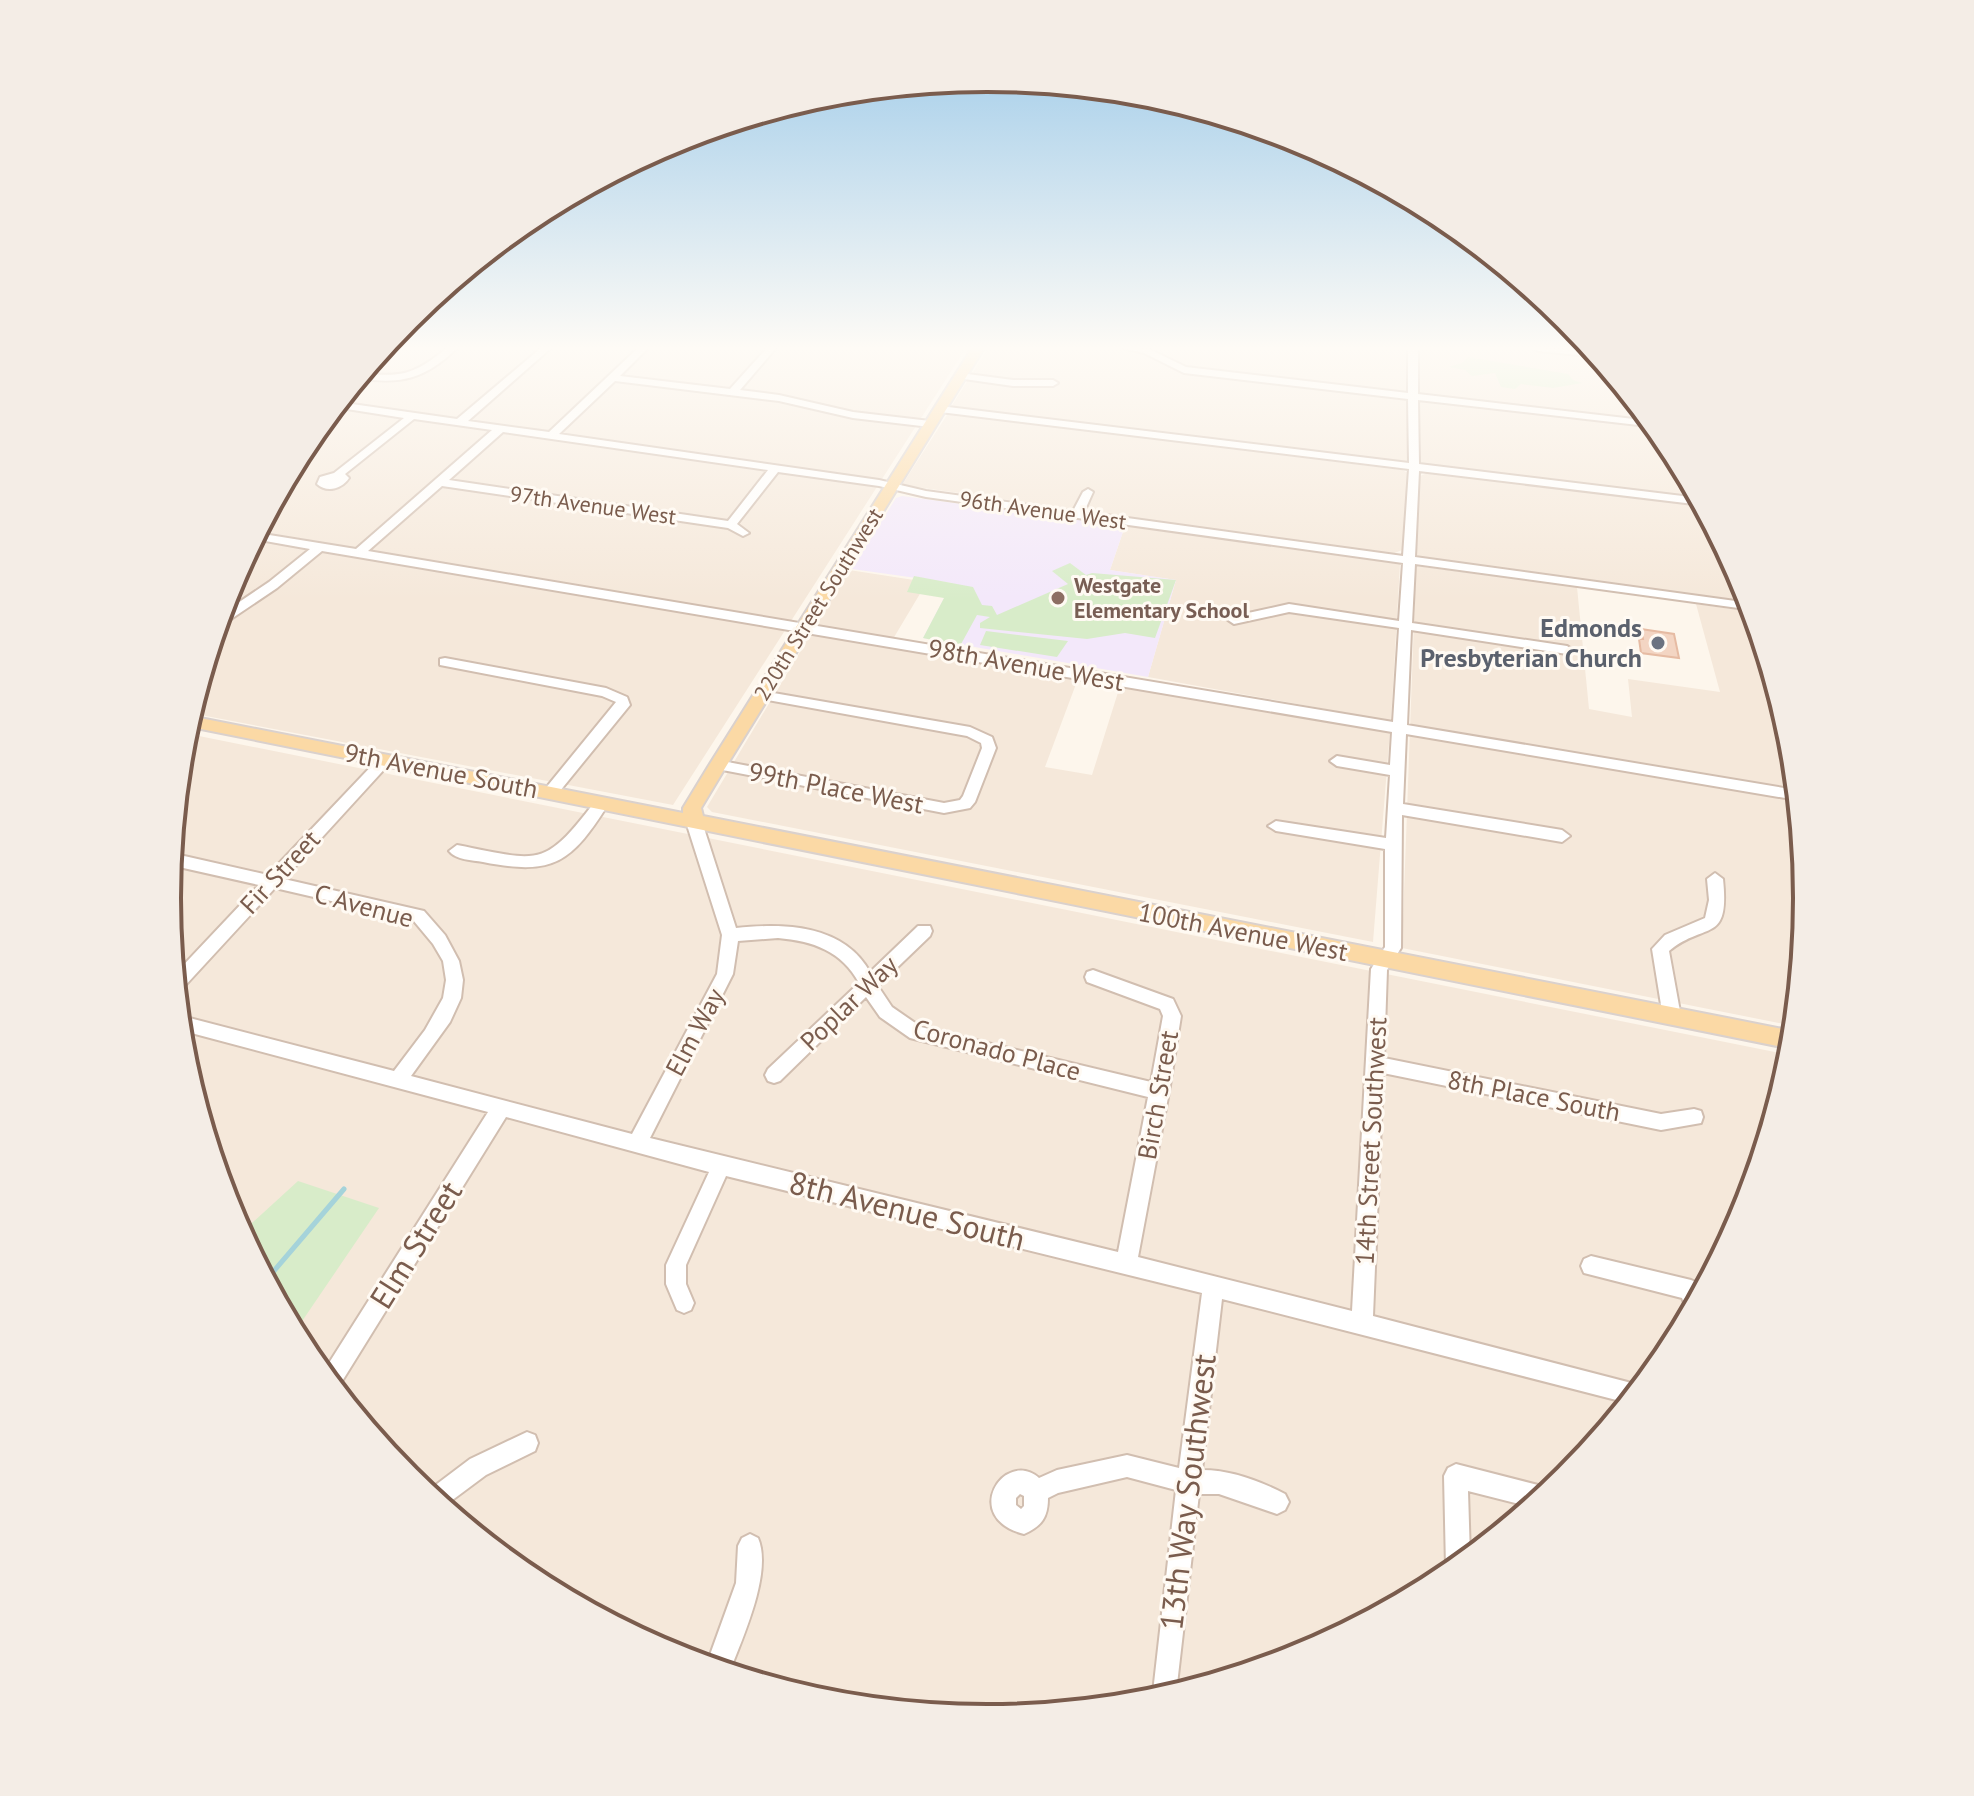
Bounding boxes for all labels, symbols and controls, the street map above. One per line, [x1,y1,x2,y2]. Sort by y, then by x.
street label: 97th Avenue West [508,479,678,531]
street label: 96th Avenue West [958,484,1129,536]
street label: 220th Street Southwest [747,502,889,706]
place label: Westgate Elementary School [1074,571,1249,624]
marker: Westgate Elementary School [1049,589,1067,607]
place label: Edmonds Presbyterian Church [1420,611,1642,674]
street label: 98th Avenue West [925,631,1127,698]
marker: Edmonds Presbyterian Church [1649,634,1667,652]
street label: 9th Avenue South [342,736,541,805]
street label: 99th Place West [746,754,927,821]
street label: Fir Street [233,823,327,920]
street label: C Avenue [311,876,417,935]
street label: 100th Avenue West [1136,895,1351,968]
street label: Poplar Way [793,948,904,1057]
street label: Elm Way [658,982,731,1081]
street label: Coronado Place [910,1011,1084,1088]
street label: 14th Street Southwest [1348,1016,1393,1266]
street label: Birch Street [1130,1028,1185,1162]
street label: 8th Place South [1445,1063,1623,1128]
street label: 8th Avenue South [785,1160,1030,1260]
street label: Elm Street [360,1173,471,1316]
street label: 13th Way Southwest [1149,1351,1225,1632]

